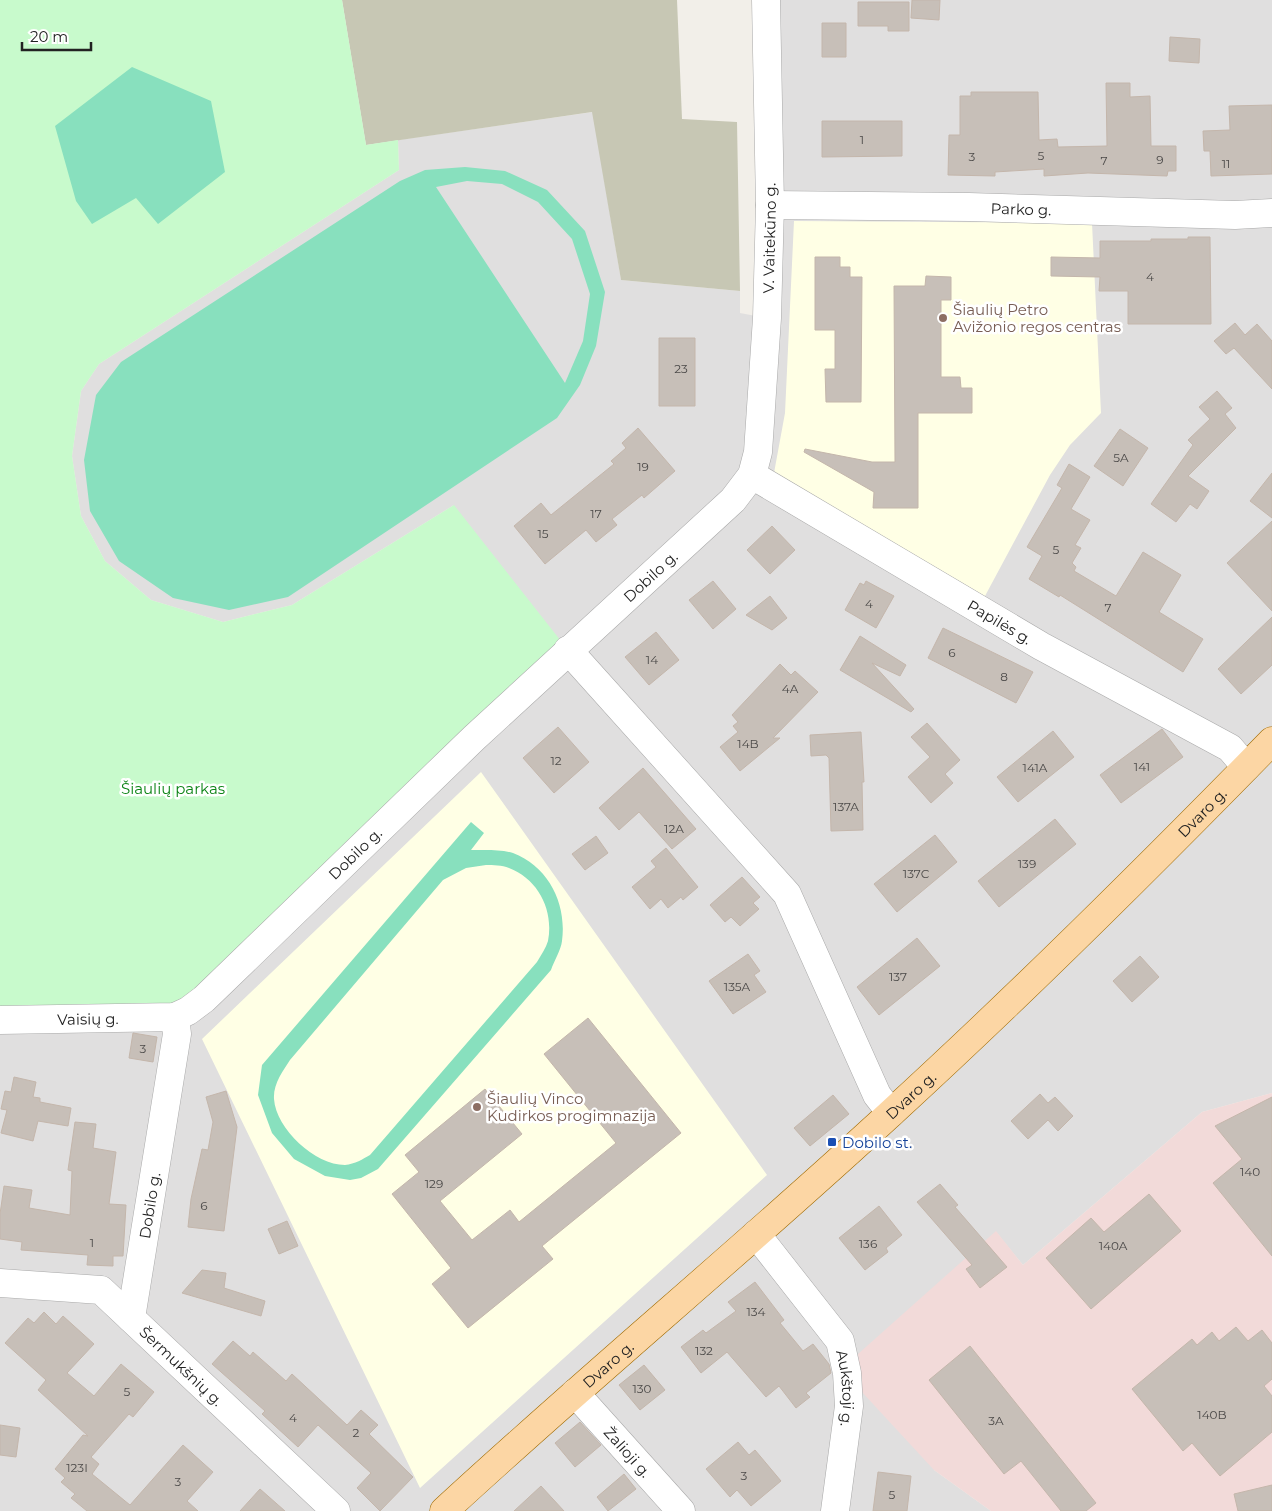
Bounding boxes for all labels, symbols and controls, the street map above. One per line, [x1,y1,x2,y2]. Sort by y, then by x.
scale bar [22,20,91,52]
text: 20 m [30,27,68,46]
house number: 1 [860,132,864,147]
house number: 5 [1038,148,1045,163]
house number: 3 [969,149,976,164]
house number: 9 [1156,152,1164,167]
house number: 7 [1100,153,1108,168]
house number: 11 [1222,156,1230,171]
street label: V. Vaitekūno g. [758,183,780,293]
street label: Parko g. [990,198,1052,219]
house number: 4 [1146,269,1154,284]
place label: Šiaulių Petro Avižonio regos centras [953,300,1121,336]
marker: Šiaulių Petro Avižonio regos centras [937,312,949,324]
house number: 23 [674,361,688,376]
house number: 5A [1113,450,1129,465]
house number: 19 [637,459,649,474]
house number: 17 [590,506,602,521]
house number: 15 [537,526,549,541]
house number: 5 [1053,542,1060,557]
street label: Dobilo g. [619,547,681,606]
street label: Papilės g. [964,595,1035,648]
house number: 4 [865,596,873,611]
house number: 7 [1104,600,1112,615]
house number: 6 [948,645,956,660]
house number: 14 [646,652,658,667]
house number: 8 [1000,669,1008,684]
house number: 4A [782,681,799,696]
house number: 14B [737,736,759,751]
house number: 12 [550,753,562,768]
house number: 141 [1134,759,1150,774]
house number: 141A [1023,760,1048,775]
park label: Šiaulių parkas [121,779,225,798]
street label: Dvaro g. [1173,784,1230,841]
house number: 137A [833,799,859,814]
house number: 12A [664,821,684,836]
street label: Dobilo g. [324,823,385,883]
house number: 139 [1018,856,1036,871]
house number: 137C [903,866,930,881]
house number: 137 [889,969,907,984]
house number: 135A [724,979,751,994]
street label: Vaisių g. [57,1008,119,1029]
house number: 3 [140,1041,147,1056]
street label: Dvaro g. [881,1067,940,1123]
place label: Šiaulių Vinco Kudirkos progimnazija [487,1089,656,1125]
marker: Šiaulių Vinco Kudirkos progimnazija [471,1101,483,1113]
place label: Dobilo st. [842,1133,912,1152]
marker: Dobilo st. [826,1136,838,1148]
house number: 140 [1240,1164,1260,1179]
street label: Dobilo g. [135,1171,164,1240]
house number: 129 [425,1176,443,1191]
house number: 6 [200,1198,208,1213]
house number: 1 [90,1235,94,1250]
house number: 136 [859,1236,877,1251]
house number: 140A [1099,1238,1128,1253]
house number: 134 [746,1304,766,1319]
street label: Šermukšnių g. [136,1322,228,1410]
street label: Dvaro g. [578,1337,637,1392]
house number: 132 [695,1343,713,1358]
street label: Aukštoji g. [833,1348,858,1428]
house number: 130 [632,1381,652,1396]
house number: 5 [124,1384,131,1399]
house number: 140B [1197,1407,1227,1422]
house number: 4 [289,1410,297,1425]
house number: 3A [988,1413,1004,1428]
street label: Žalioji g. [600,1422,655,1481]
house number: 2 [353,1425,360,1440]
house number: 123I [66,1460,88,1475]
house number: 3 [741,1468,748,1483]
house number: 3 [175,1474,182,1489]
house number: 5 [889,1487,896,1502]

